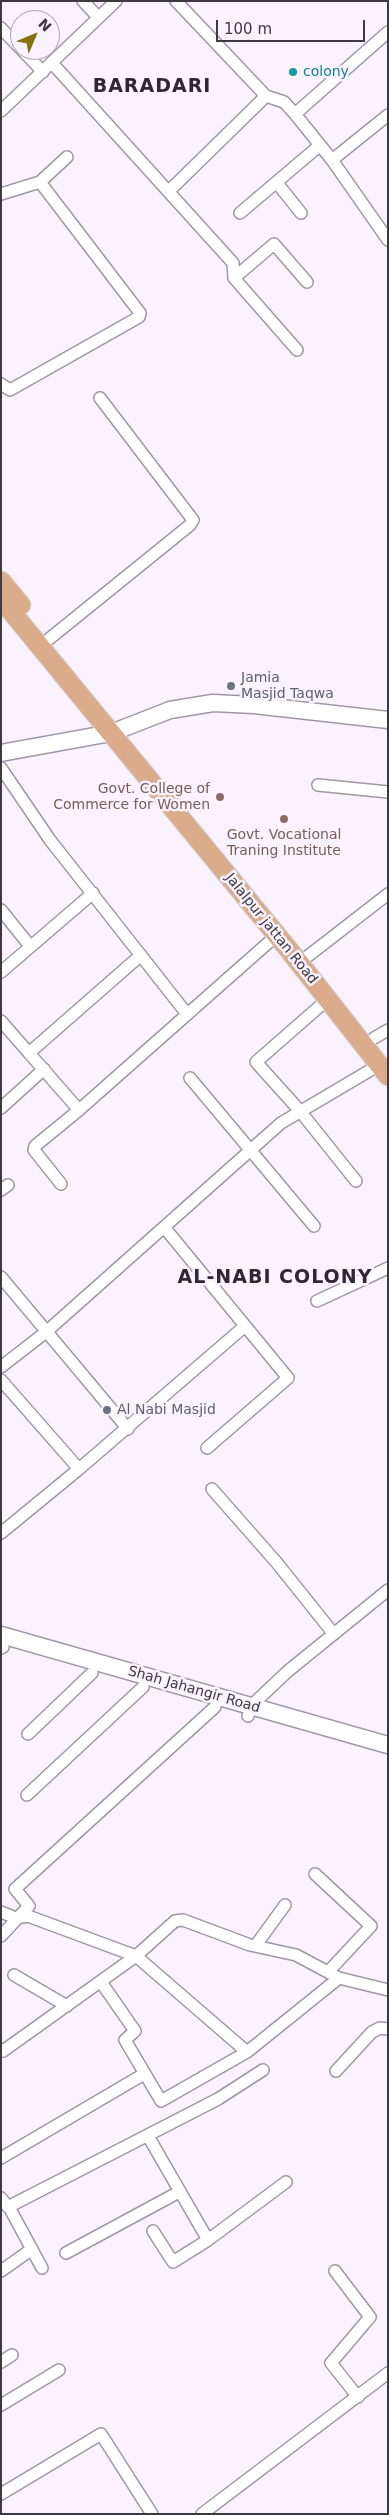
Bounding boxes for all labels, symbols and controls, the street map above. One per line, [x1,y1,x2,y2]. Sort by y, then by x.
north arrow [10,10,60,60]
scale bar [219,10,368,42]
text: N [35,15,55,35]
text: 100 m [224,20,272,38]
place label: colony [303,64,349,80]
marker: colony [287,66,299,78]
district label: BARADARI [92,76,212,98]
place label: Jamia Masjid Taqwa [241,670,334,702]
marker: Jamia Masjid Taqwa [225,680,237,692]
place label: Govt. College of Commerce for Women [53,781,210,814]
marker: Govt. College of Commerce for Women [214,791,226,803]
marker: Govt. Vocational Traning Institute [278,813,290,825]
place label: Govt. Vocational Traning Institute [227,827,341,860]
street label: Jalalpur jattan Road [221,870,321,988]
district label: AL-NABI COLONY [176,1267,374,1289]
place label: Al Nabi Masjid [117,1402,216,1418]
marker: Al Nabi Masjid [101,1404,113,1416]
street label: Shah Jahangir Road [126,1663,262,1717]

